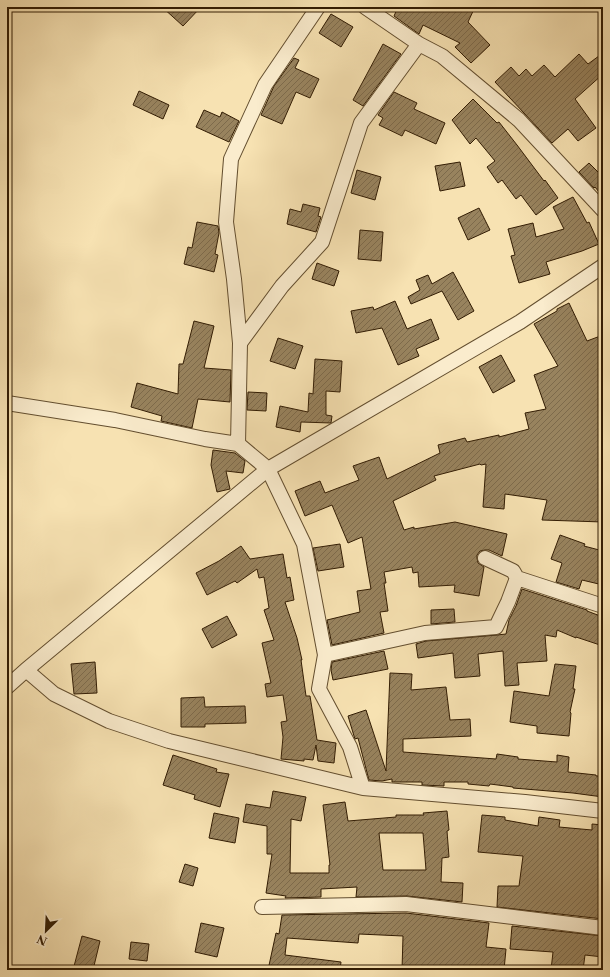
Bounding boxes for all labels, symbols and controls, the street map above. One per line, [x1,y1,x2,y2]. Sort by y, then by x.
north arrow [26,911,66,951]
text: N [34,932,49,948]

